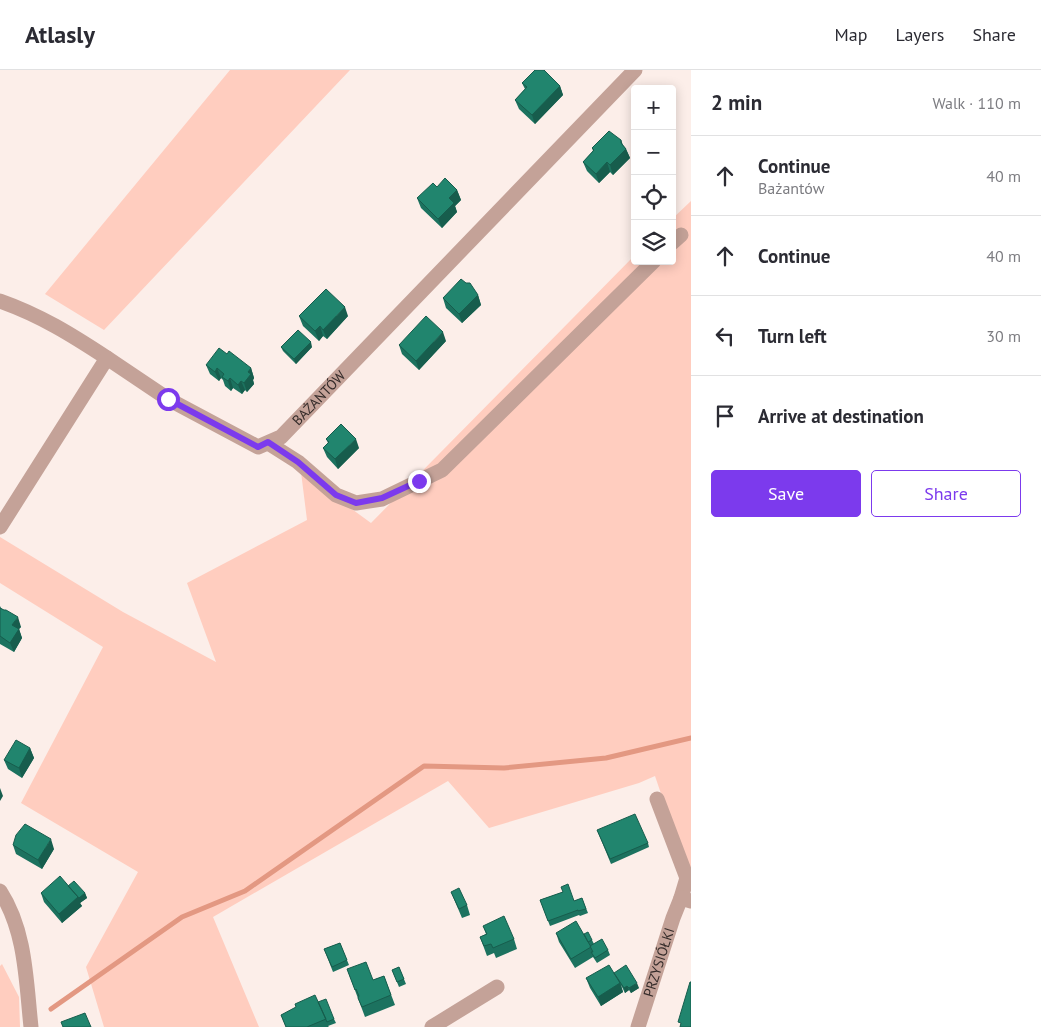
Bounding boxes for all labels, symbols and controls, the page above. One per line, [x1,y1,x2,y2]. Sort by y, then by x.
text: Atlasly [25,19,95,50]
text: Map [835,23,867,46]
text: Layers [895,23,944,46]
text: Share [972,23,1016,46]
map controls [631,85,676,265]
button: + [631,85,676,130]
text: 2 min [711,89,762,116]
text: Walk · 110 m [932,93,1021,113]
button: − [631,130,676,175]
text: Continue [758,154,830,178]
icon: ahead [711,162,739,190]
text: 40 m [986,166,1021,186]
button: locate [631,175,676,220]
text: Bażantów [758,178,825,198]
button: layers [631,220,676,265]
icon: ahead [711,242,739,270]
text: Continue [758,244,830,268]
text: 40 m [986,246,1021,266]
icon: left [711,322,739,350]
text: Turn left [758,324,827,348]
text: 30 m [986,326,1021,346]
street label: BAŻANTÓW [288,366,350,429]
route start [157,388,180,411]
icon: arrive [711,402,739,430]
text: Arrive at destination [758,404,924,428]
route end [408,470,431,493]
button: Save [711,470,861,517]
button: Share [871,470,1021,517]
street label: PRZYSIÓŁKI [639,925,678,999]

